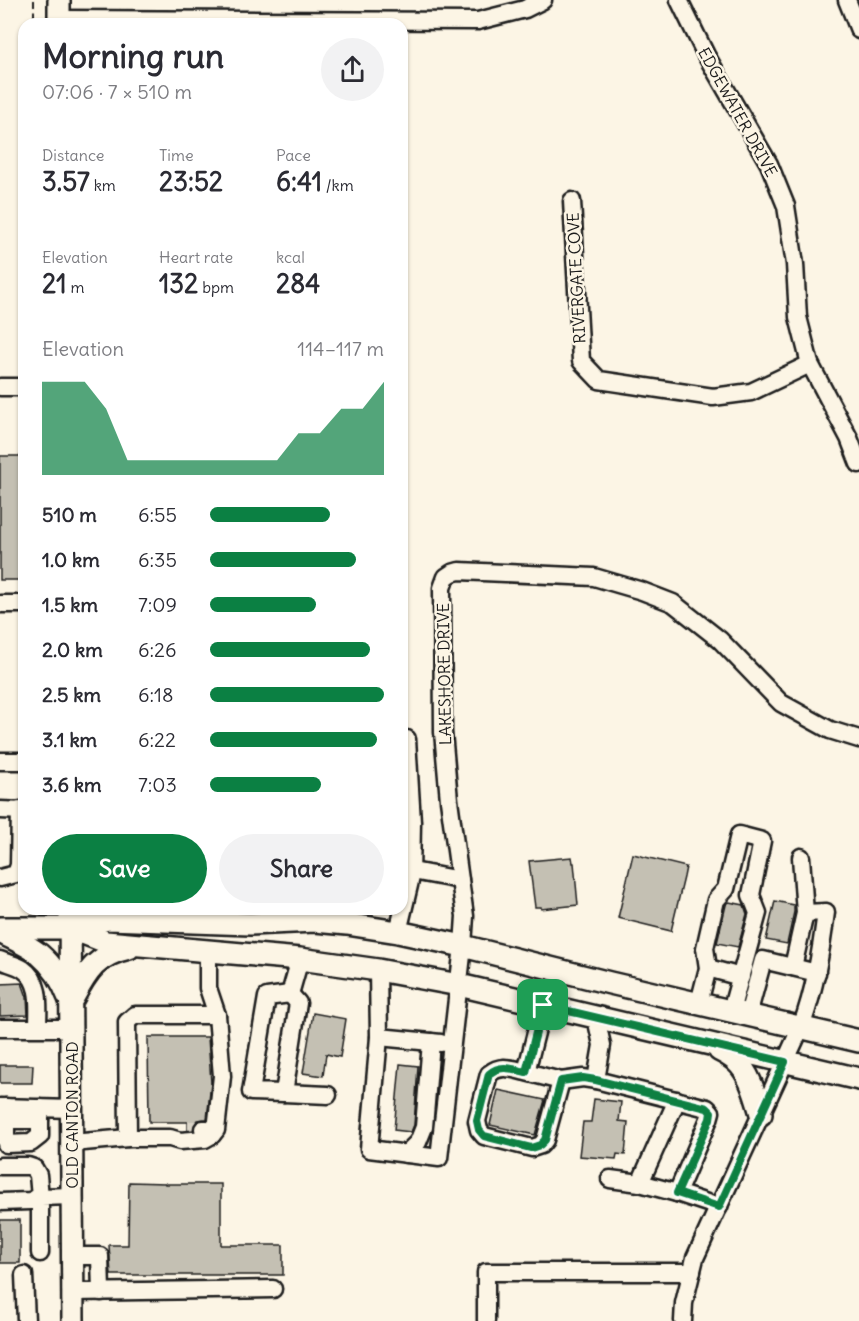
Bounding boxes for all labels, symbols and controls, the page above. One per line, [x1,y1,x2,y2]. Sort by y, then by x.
text: Morning run [42,35,224,77]
button: share [321,38,384,101]
street label: EDGEWATER DRIVE [694,44,782,180]
text: 07:06 · 7 × 510 m [42,79,192,104]
text: Distance [42,145,104,165]
text: Time [159,145,194,165]
text: Pace [276,145,311,165]
text: 3.57 [42,165,90,198]
text: 23:52 [159,165,223,198]
text: 6:41 [276,165,322,198]
text: km [90,175,116,195]
text: /km [322,175,354,195]
street label: RIVERGATE COVE [563,212,589,344]
text: Elevation [42,247,108,267]
text: Heart rate [159,247,233,267]
text: kcal [276,247,305,267]
text: 21 [42,267,67,300]
text: 132 [159,267,198,300]
text: 284 [276,267,320,300]
text: m [67,277,84,297]
text: bpm [198,277,234,297]
text: Elevation [42,336,124,361]
text: 114–117 m [297,336,384,361]
text: 510 m [42,502,97,527]
text: 6:55 [138,502,177,527]
text: 1.0 km [42,547,100,572]
text: 6:35 [138,547,177,572]
text: 1.5 km [42,592,98,617]
text: 7:09 [138,592,177,617]
street label: LAKESHORE DRIVE [433,603,455,745]
text: 2.0 km [42,637,103,662]
text: 6:26 [138,637,177,662]
text: 2.5 km [42,682,101,707]
text: 6:18 [138,682,174,707]
text: 3.1 km [42,727,97,752]
text: 6:22 [138,727,176,752]
text: 3.6 km [42,772,102,797]
text: 7:03 [138,772,177,797]
button: Save [42,834,207,903]
button: Share [219,834,384,903]
pin [517,979,568,1030]
icon: arrive [526,988,559,1021]
street label: OLD CANTON ROAD [62,1041,82,1189]

